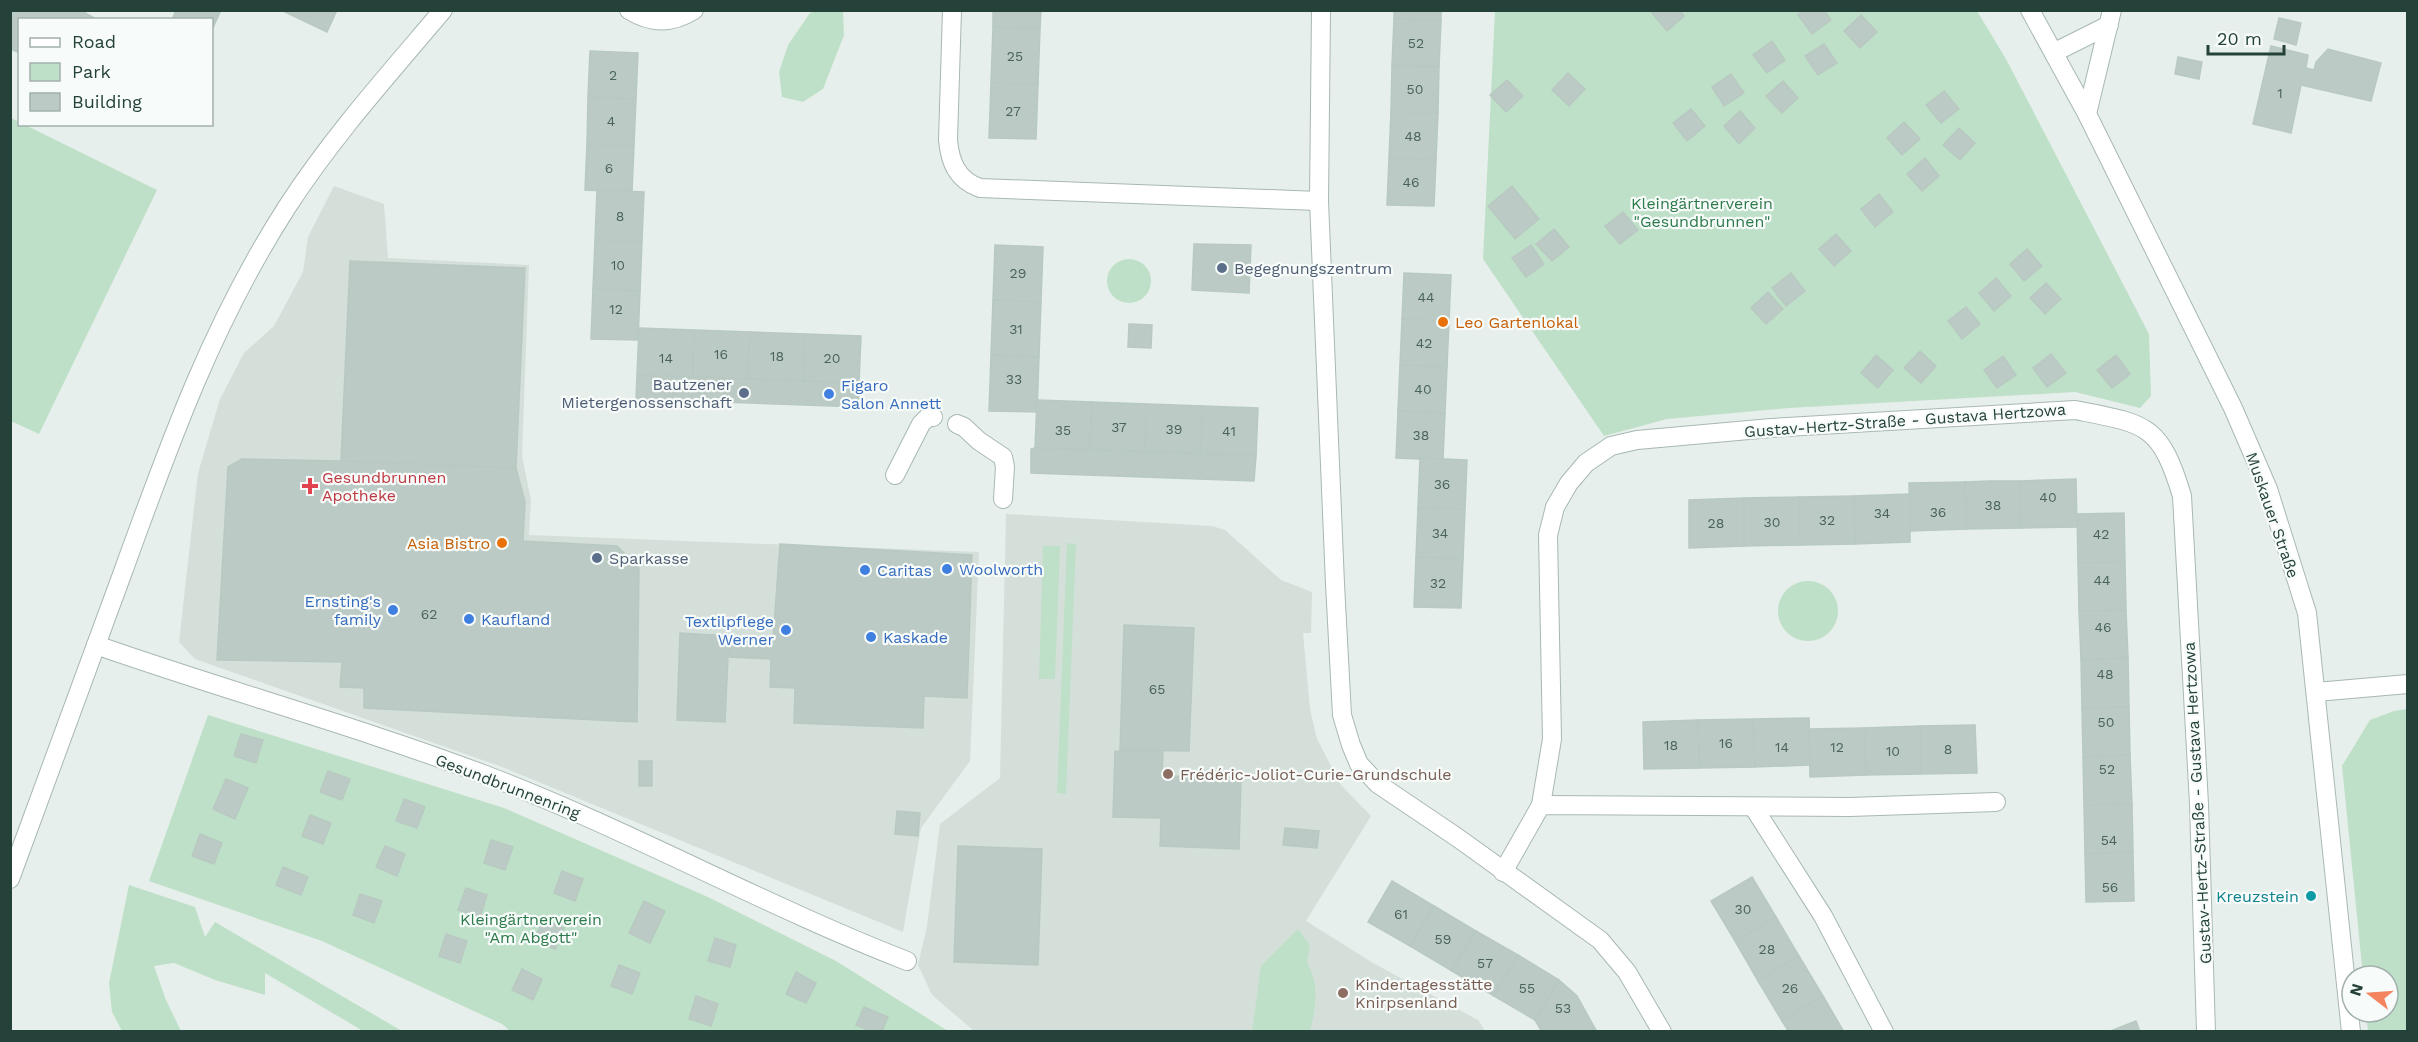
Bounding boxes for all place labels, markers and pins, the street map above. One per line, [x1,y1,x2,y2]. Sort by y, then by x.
place label: Begegnungszentrum [1234,259,1392,278]
marker: Begegnungszentrum [1215,261,1229,275]
place label: Leo Gartenlokal [1455,313,1579,332]
marker: Leo Gartenlokal [1436,315,1450,329]
place label: Bautzener Mietergenossenschaft [561,375,732,412]
place label: Figaro Salon Annett [841,376,941,413]
marker: Bautzener Mietergenossenschaft [737,386,751,400]
marker: Figaro Salon Annett [822,387,836,401]
place label: Gesundbrunnen Apotheke [322,468,446,505]
marker: Gesundbrunnen Apotheke [303,479,317,493]
place label: Asia Bistro [407,534,490,553]
marker: Asia Bistro [495,536,509,550]
place label: Sparkasse [609,549,689,568]
marker: Sparkasse [590,551,604,565]
place label: Woolworth [959,560,1043,579]
place label: Caritas [877,561,932,580]
marker: Woolworth [940,562,954,576]
marker: Caritas [858,563,872,577]
place label: Ernsting's family [304,592,382,629]
marker: Ernsting's family [386,603,400,617]
place label: Kaufland [481,610,550,629]
marker: Kaufland [462,612,476,626]
place label: Textilpflege Werner [685,612,774,649]
marker: Textilpflege Werner [779,623,793,637]
place label: Kaskade [883,628,948,647]
marker: Kaskade [864,630,878,644]
place label: Frédéric-Joliot-Curie-Grundschule [1180,765,1452,784]
marker: Frédéric-Joliot-Curie-Grundschule [1161,767,1175,781]
place label: Kreuzstein [2216,887,2299,906]
marker: Kreuzstein [2304,889,2318,903]
place label: Kindertagesstätte Knirpsenland [1355,975,1492,1012]
marker: Kindertagesstätte Knirpsenland [1336,986,1350,1000]

